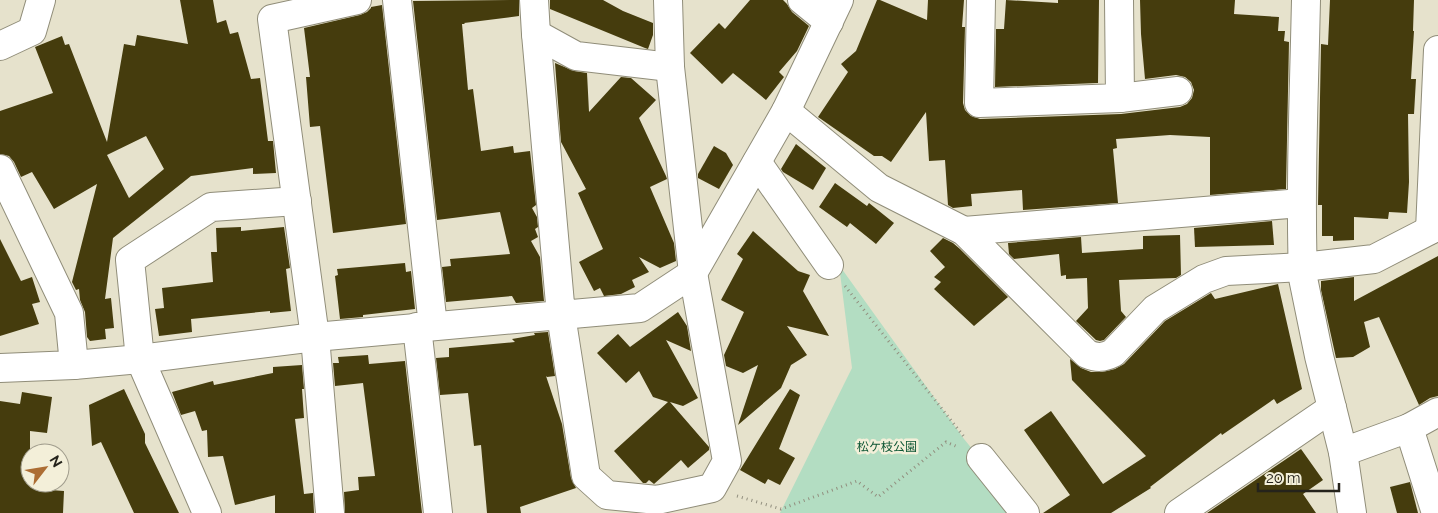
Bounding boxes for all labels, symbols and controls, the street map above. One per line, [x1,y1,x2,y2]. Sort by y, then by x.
park label: 松ケ枝公園 [857,440,917,454]
north arrow [20,443,70,493]
text: N [47,453,66,470]
scale bar [1258,460,1339,492]
text: 20 m [1266,469,1301,487]

